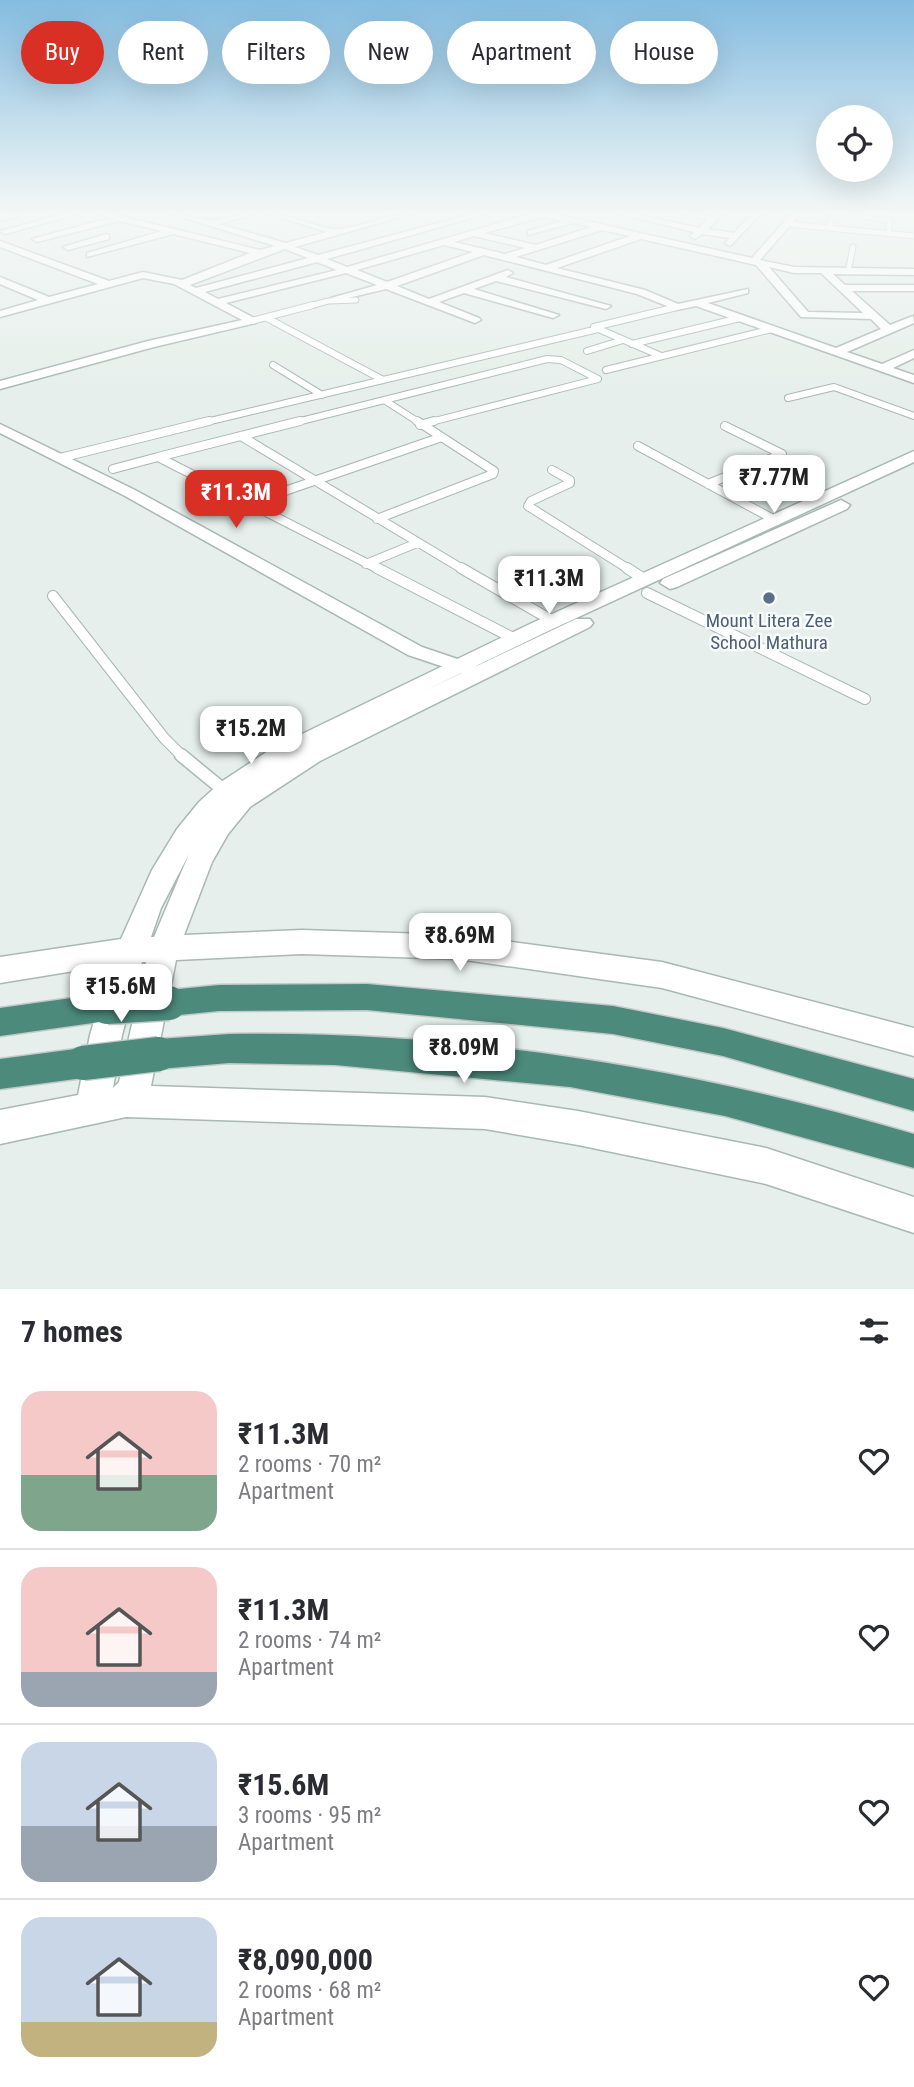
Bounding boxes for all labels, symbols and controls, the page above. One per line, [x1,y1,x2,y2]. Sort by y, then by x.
chip: Buy [21,21,104,84]
chip: Rent [118,21,208,84]
chip: Filters [222,21,330,84]
chip: New [344,21,433,84]
chip: Apartment [447,21,596,84]
chip: House [610,21,718,84]
map controls [816,105,893,182]
button: locate [816,105,893,182]
pin: ₹7.77M [717,456,831,515]
text: ₹7.77M [739,464,809,491]
pin: ₹11.3M [179,470,293,530]
text: ₹11.3M [201,479,271,506]
pin: ₹11.3M [492,556,606,616]
text: ₹11.3M [514,565,584,592]
marker: Mount Litera Zee School Mathura [761,590,777,606]
place label: Mount Litera Zee School Mathura [706,609,832,654]
pin: ₹15.2M [194,706,308,766]
text: ₹15.2M [216,715,286,742]
pin: ₹8.69M [403,914,517,973]
text: ₹8.69M [425,922,495,949]
pin: ₹15.6M [64,964,178,1024]
text: ₹15.6M [86,973,156,1000]
pin: ₹8.09M [407,1026,521,1085]
text: ₹8.09M [429,1034,499,1061]
icon: filters [855,1312,893,1350]
text: 7 homes [21,1314,123,1349]
text: ₹11.3M [238,1416,329,1451]
icon: home [77,1419,161,1503]
icon: heart [855,1442,893,1480]
text: 2 rooms · 70 m² [238,1451,381,1478]
text: Apartment [238,1478,334,1505]
text: ₹11.3M [238,1592,329,1627]
icon: home [77,1595,161,1679]
icon: heart [855,1618,893,1656]
text: 2 rooms · 74 m² [238,1627,381,1654]
text: Apartment [238,1654,334,1681]
text: ₹15.6M [238,1767,329,1802]
icon: home [77,1770,161,1854]
icon: heart [855,1793,893,1831]
text: 3 rooms · 95 m² [238,1802,381,1829]
text: Apartment [238,1829,334,1856]
text: ₹8,090,000 [238,1942,373,1977]
icon: home [77,1945,161,2029]
icon: heart [855,1968,893,2006]
text: 2 rooms · 68 m² [238,1977,381,2004]
text: Apartment [238,2004,334,2031]

